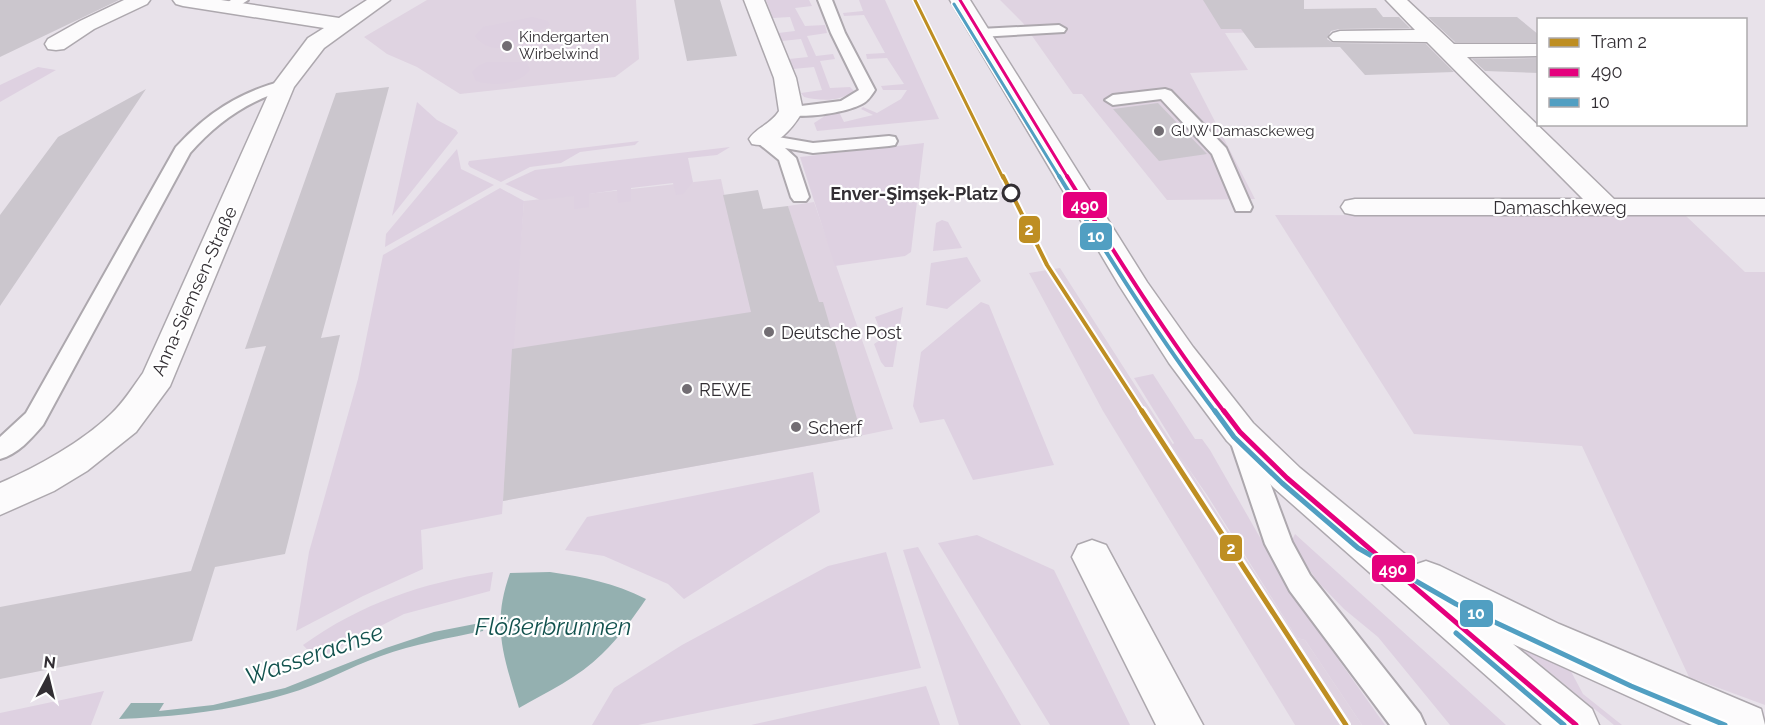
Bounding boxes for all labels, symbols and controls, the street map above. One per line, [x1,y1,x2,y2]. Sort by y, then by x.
legend [1537,18,1747,126]
place label: Kindergarten Wirbelwind [519,28,609,63]
text: Tram 2 [1591,31,1647,52]
marker: Kindergarten Wirbelwind [500,39,514,53]
text: 490 [1591,61,1622,82]
text: 10 [1591,91,1610,112]
place label: GUW Damasckeweg [1171,122,1314,140]
marker: GUW Damasckeweg [1152,124,1166,138]
place label: Enver-Şimşek-Platz [830,183,998,204]
marker: Enver-Şimşek-Platz [1002,184,1020,202]
line badge: 490 [1062,191,1108,219]
text: 490 [1071,196,1099,215]
street label: Damaschkeweg [1493,197,1627,218]
street label: Anna-Siemsen-Straße [147,203,241,379]
line badge: 2 [1018,215,1041,244]
text: 2 [1024,220,1034,239]
line badge: 10 [1079,222,1113,251]
text: 10 [1087,227,1105,246]
place label: Deutsche Post [781,322,902,343]
marker: Deutsche Post [762,325,776,339]
place label: REWE [699,379,752,400]
marker: REWE [680,382,694,396]
place label: Scherf [808,417,863,438]
marker: Scherf [789,420,803,434]
line badge: 2 [1219,534,1243,562]
text: 2 [1226,539,1236,558]
line badge: 490 [1371,554,1416,583]
text: 490 [1379,560,1407,579]
line badge: 10 [1459,599,1494,628]
text: 10 [1467,604,1485,623]
water label: Flößerbrunnen [475,612,631,641]
water label: Wasserachse [241,617,387,691]
north arrow [18,647,78,707]
text: N [43,652,57,673]

